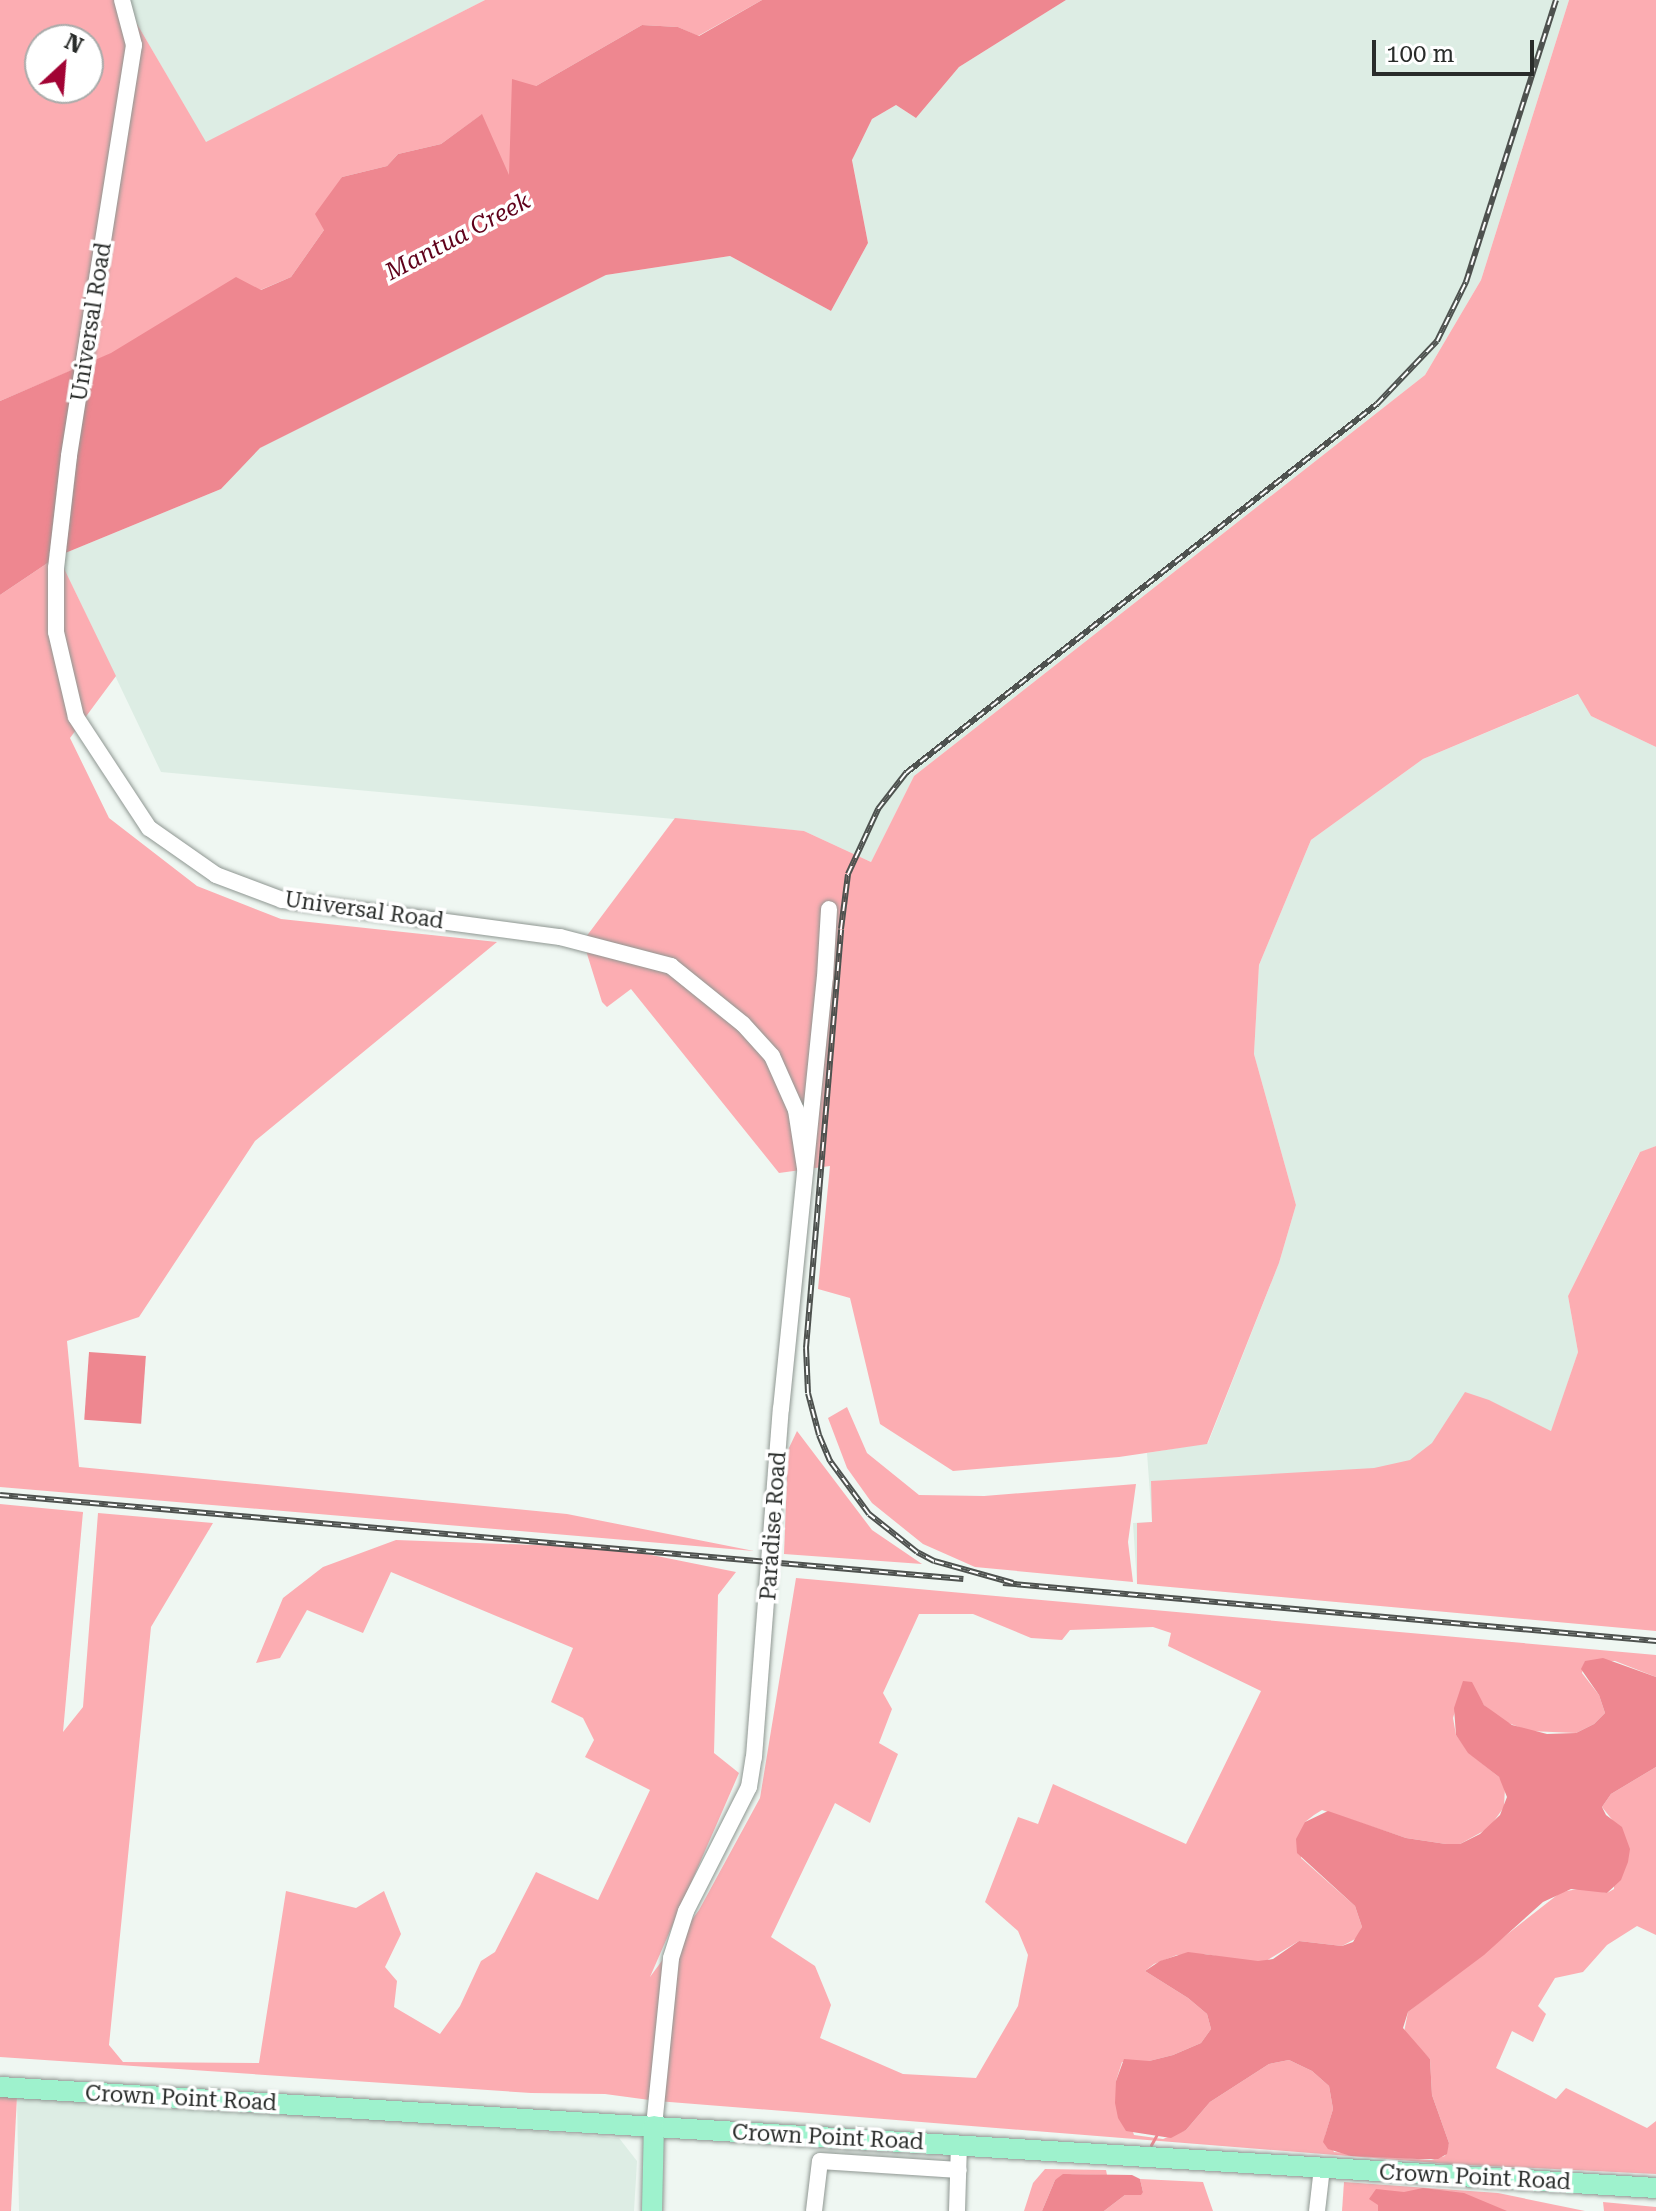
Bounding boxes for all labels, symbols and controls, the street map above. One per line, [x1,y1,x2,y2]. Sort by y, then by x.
north arrow [24,24,104,104]
scale bar [1376,24,1538,74]
text: N [61,29,87,59]
text: 100 m [1386,40,1454,68]
water label: Mantua Creek [381,187,535,287]
street label: Universal Road [65,241,117,403]
street label: Universal Road [283,886,445,934]
street label: Paradise Road [755,1451,791,1601]
street label: Crown Point Road [84,2080,278,2116]
street label: Crown Point Road [731,2119,925,2155]
street label: Crown Point Road [1378,2159,1572,2195]

